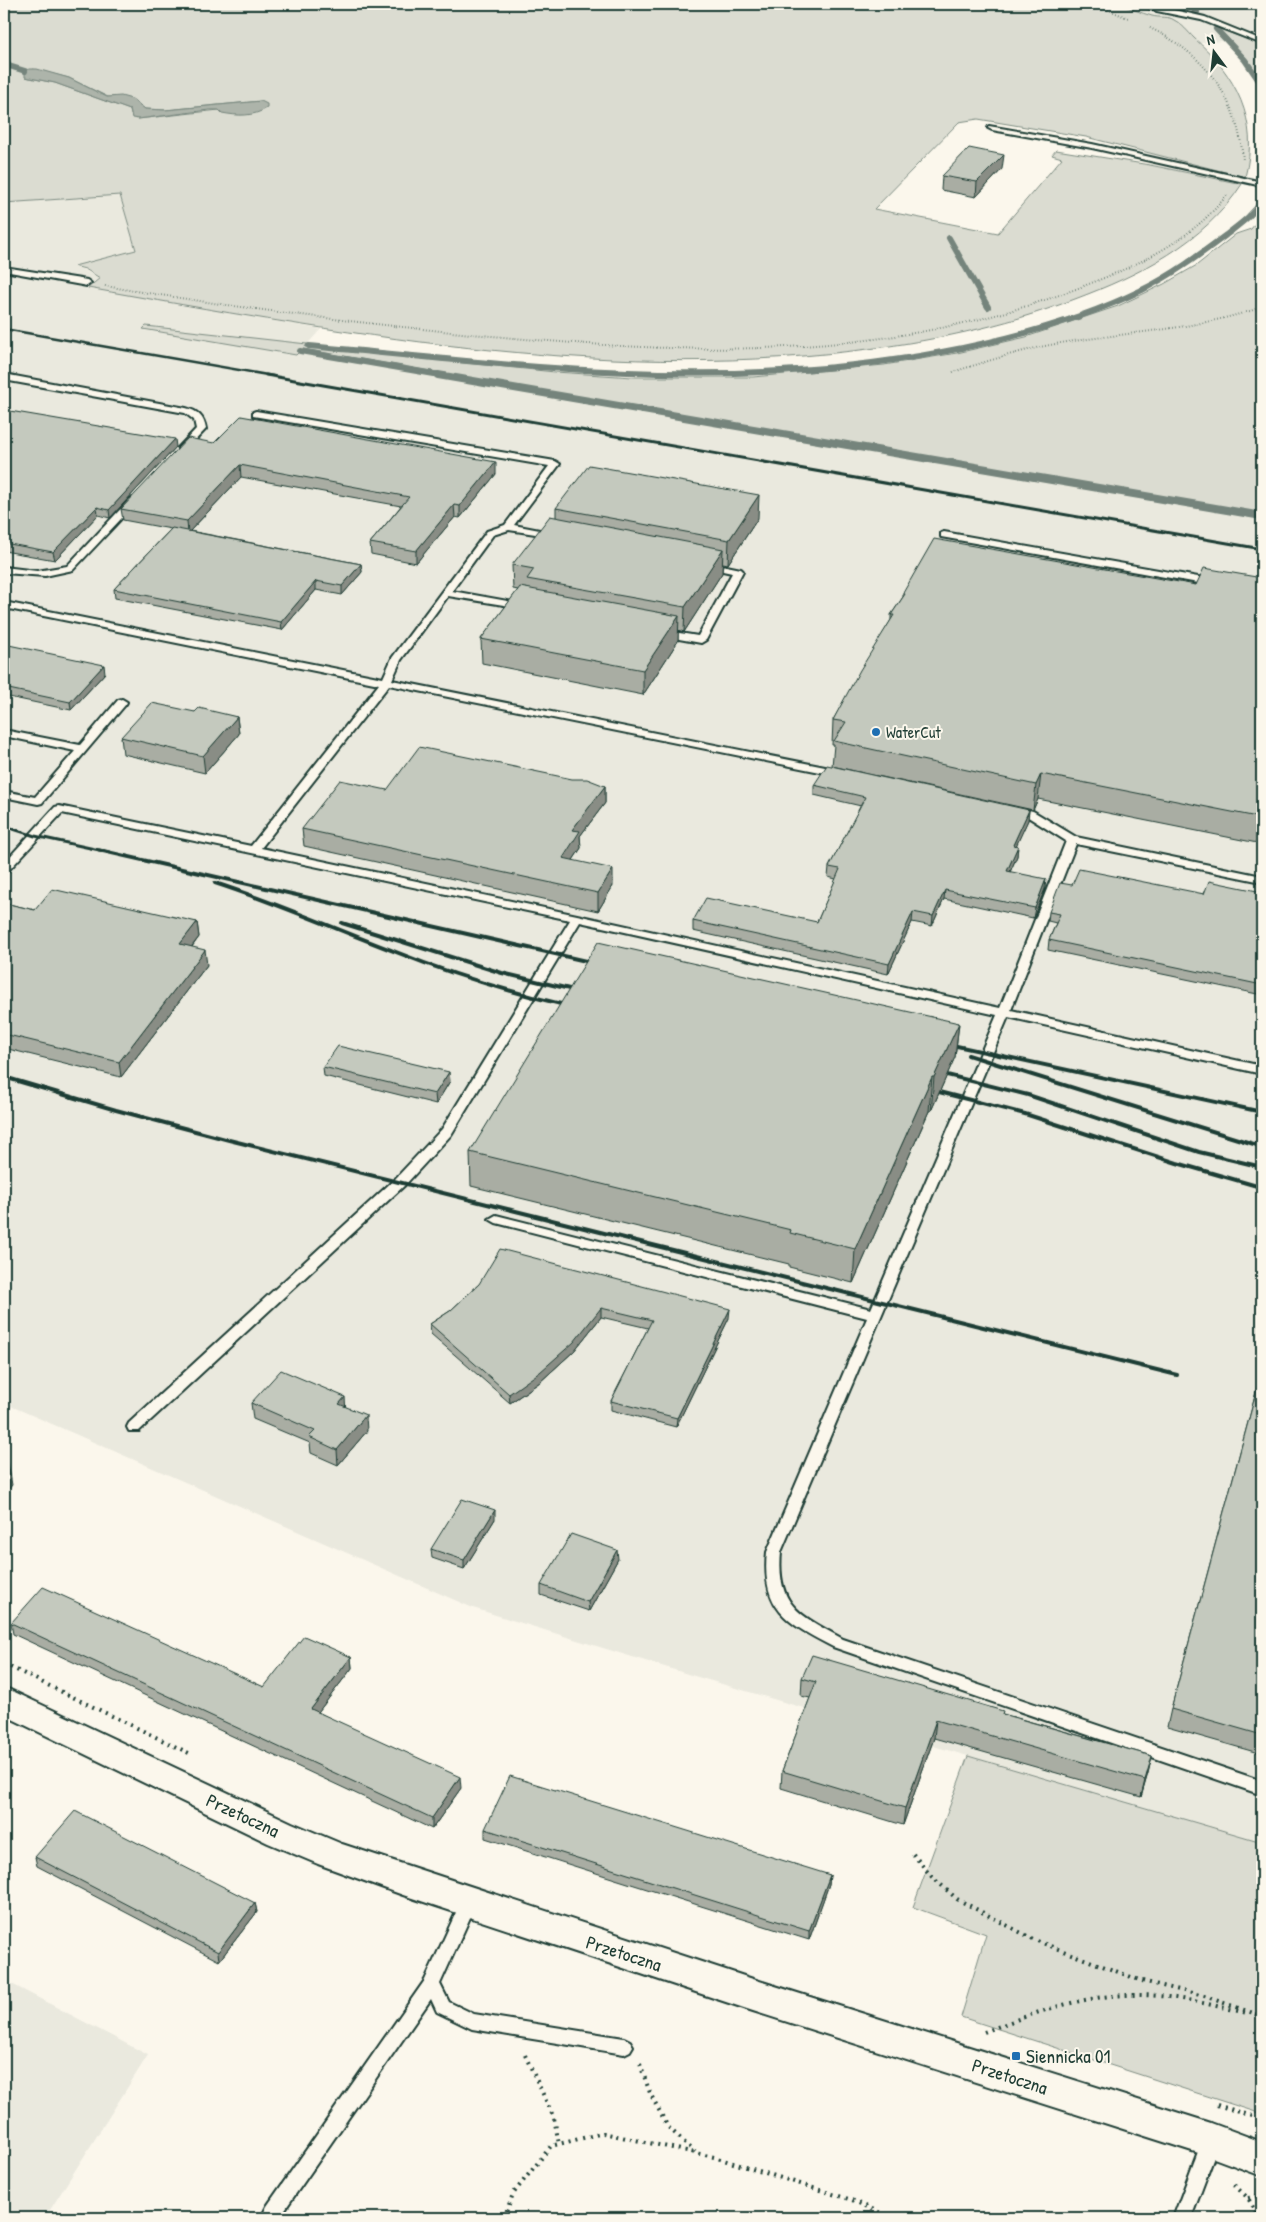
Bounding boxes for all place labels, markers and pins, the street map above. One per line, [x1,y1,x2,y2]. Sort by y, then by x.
place label: WaterCut [886,721,941,743]
marker: WaterCut [870,726,882,738]
place label: Siennicka 01 [1026,2043,1111,2069]
marker: Siennicka 01 [1010,2050,1022,2062]

